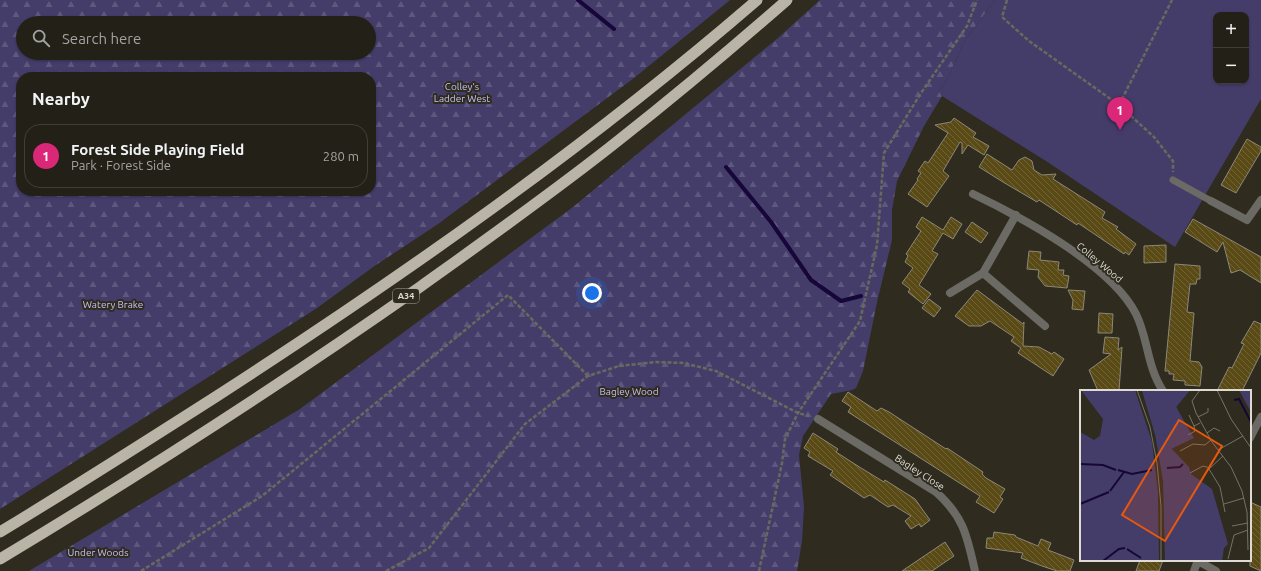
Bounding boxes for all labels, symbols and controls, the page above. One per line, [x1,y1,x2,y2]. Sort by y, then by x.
map controls [1213,12,1249,84]
button: + [1213,12,1249,48]
search box [16,16,376,60]
icon: search [30,27,52,49]
text: Search here [62,30,141,47]
button: − [1213,48,1249,84]
park label: Colley's Ladder West [434,81,490,104]
text: Nearby [32,89,90,108]
pin: 1 [1107,97,1133,130]
text: Forest Side Playing Field [71,141,244,158]
text: 1 [42,149,50,163]
text: 280 m [323,149,359,163]
text: Park · Forest Side [71,158,171,172]
street label: Colley Wood [1075,240,1125,285]
your location [582,283,602,303]
road number: A34 [393,289,419,303]
park label: Watery Brake [83,299,143,310]
park label: Bagley Wood [599,386,659,397]
inset map [1080,390,1251,561]
street label: Bagley Close [893,452,947,493]
park label: Under Woods [68,547,128,558]

